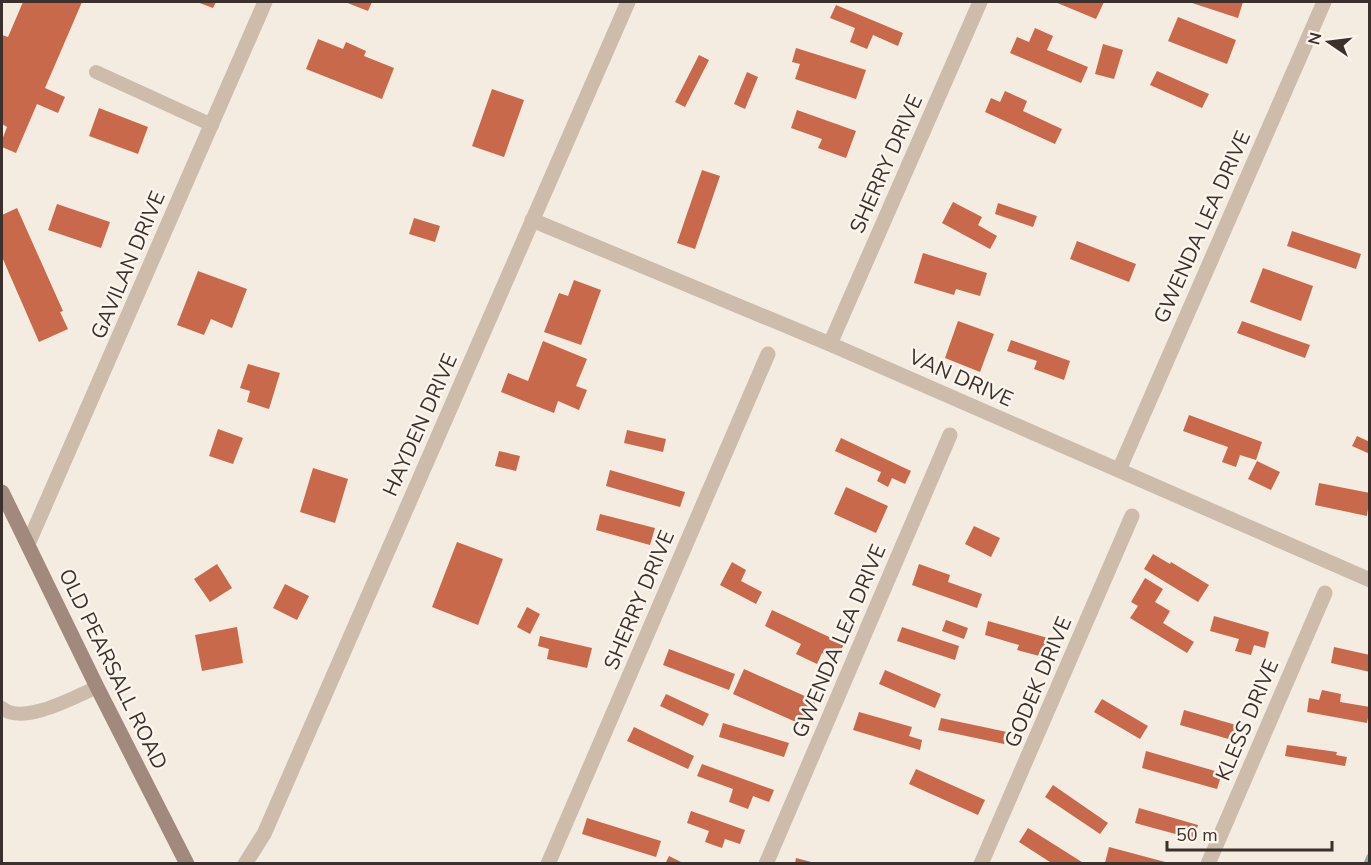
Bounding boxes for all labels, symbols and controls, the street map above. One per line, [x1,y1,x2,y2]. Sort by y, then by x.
north arrow [1299,12,1359,72]
text: N [1303,30,1328,47]
street label: SHERRY DRIVE [843,90,929,238]
street label: GWENDA LEA DRIVE [1147,126,1257,328]
street label: GAVILAN DRIVE [84,187,172,343]
street label: VAN DRIVE [904,342,1018,413]
street label: HAYDEN DRIVE [376,349,464,501]
street label: SHERRY DRIVE [597,526,681,674]
street label: GWENDA LEA DRIVE [786,540,892,742]
street label: OLD PEARSALL ROAD [52,564,174,774]
street label: GODEK DRIVE [998,612,1078,752]
street label: KLESS DRIVE [1209,655,1285,785]
scale bar [1167,814,1332,852]
text: 50 m [1176,823,1218,847]

